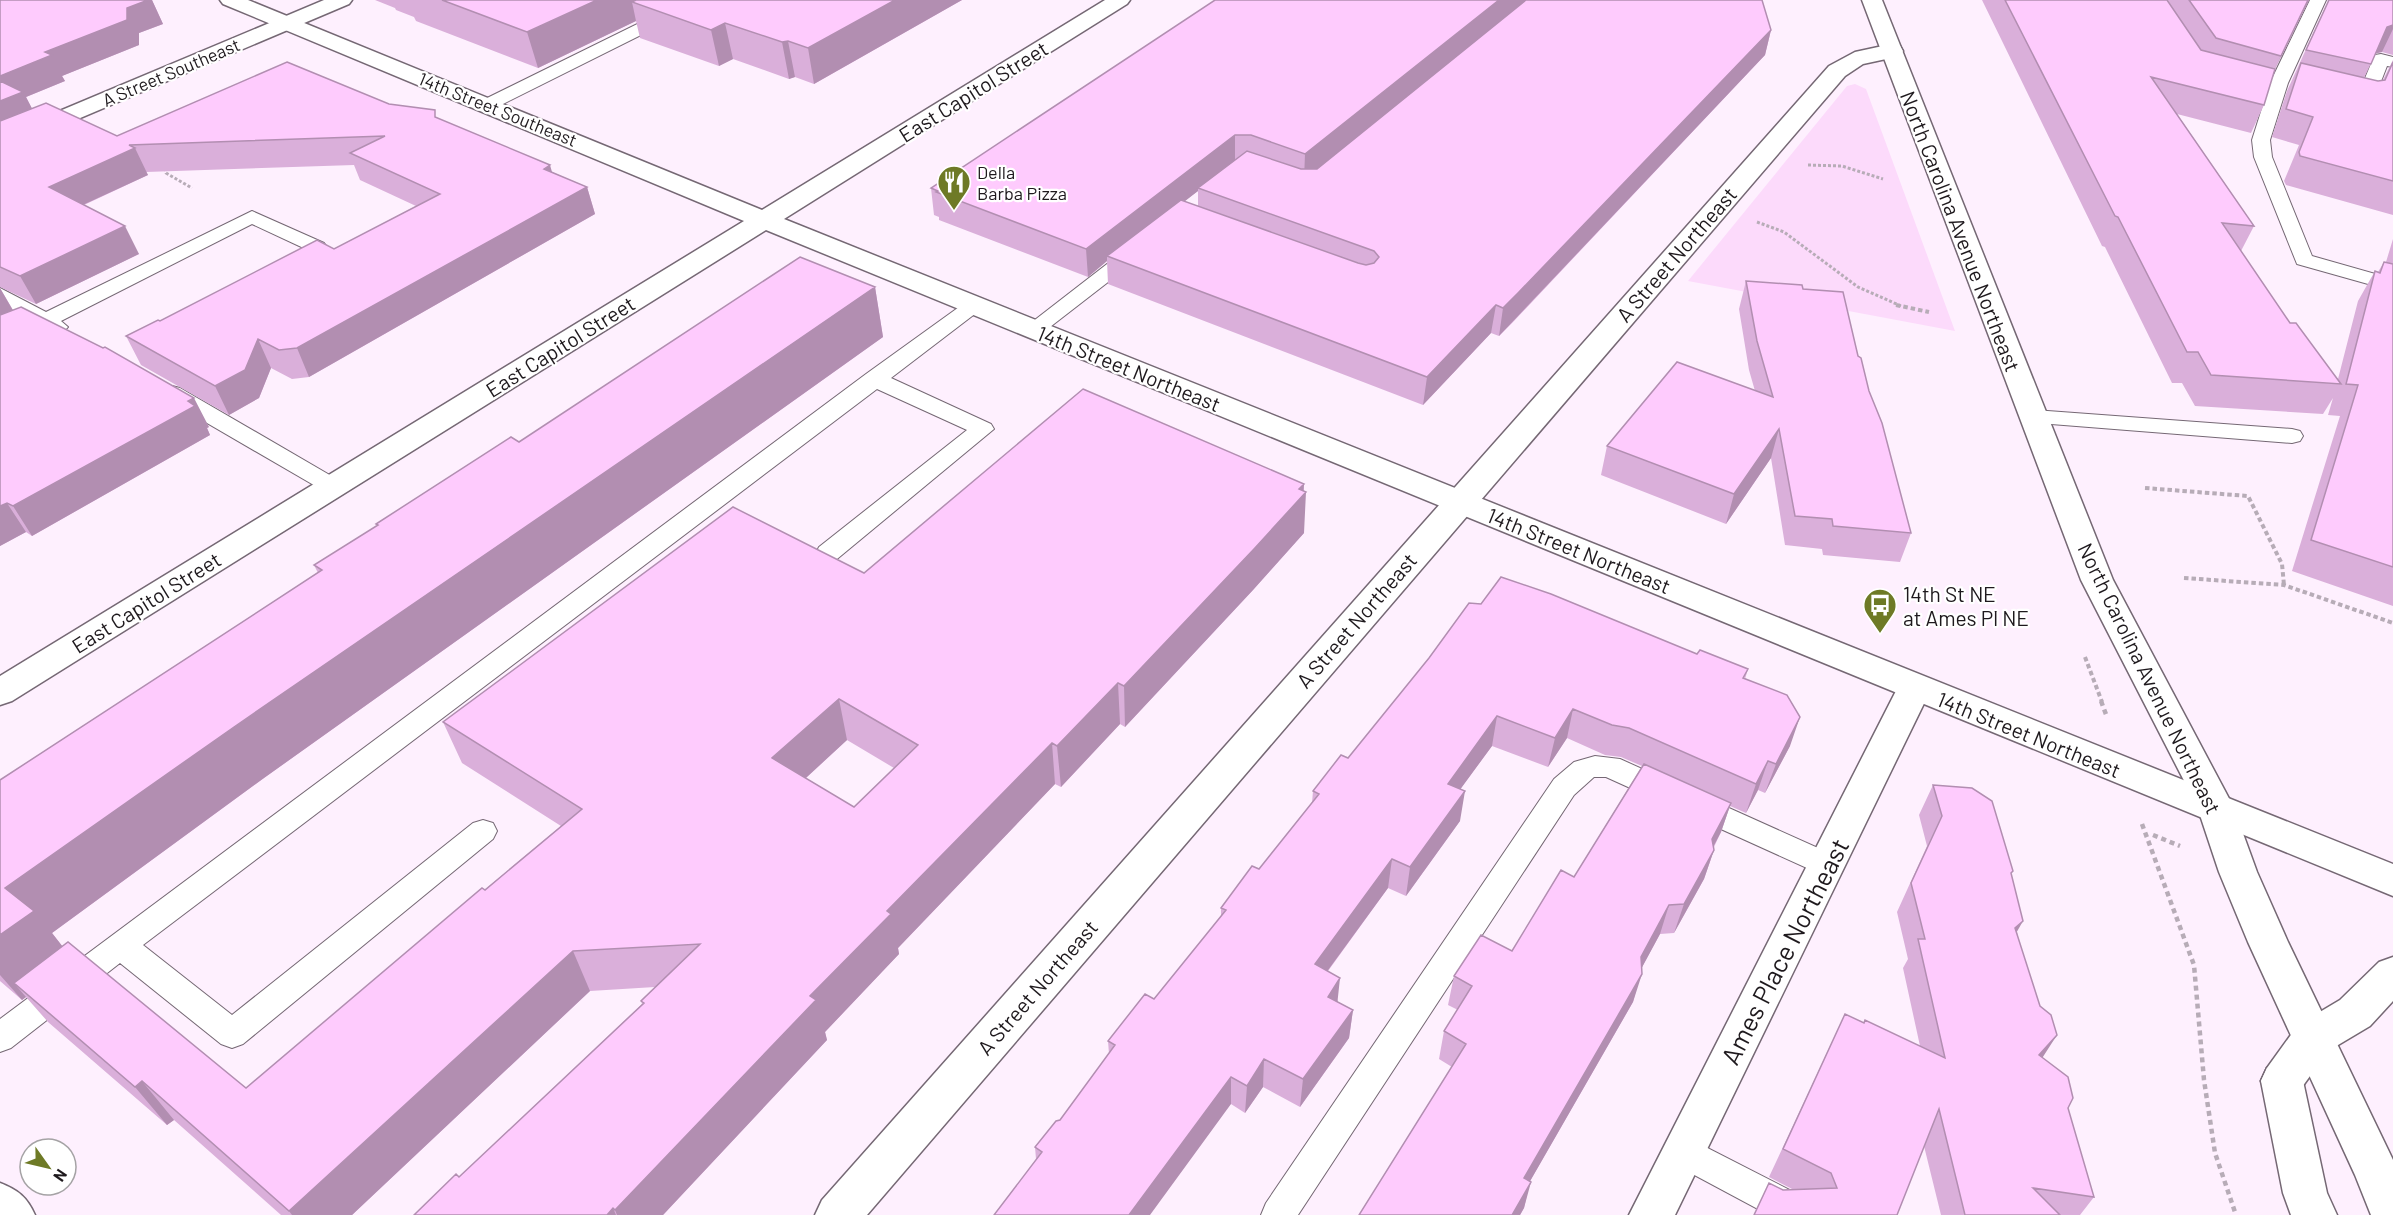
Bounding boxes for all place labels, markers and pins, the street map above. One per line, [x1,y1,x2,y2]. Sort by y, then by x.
place label: Della Barba Pizza [977,161,1067,204]
restaurant icon: Della Barba Pizza [936,164,972,211]
place label: 14th St NE at Ames Pl NE [1903,581,2029,630]
bus stop icon: 14th St NE at Ames Pl NE [1862,587,1898,634]

